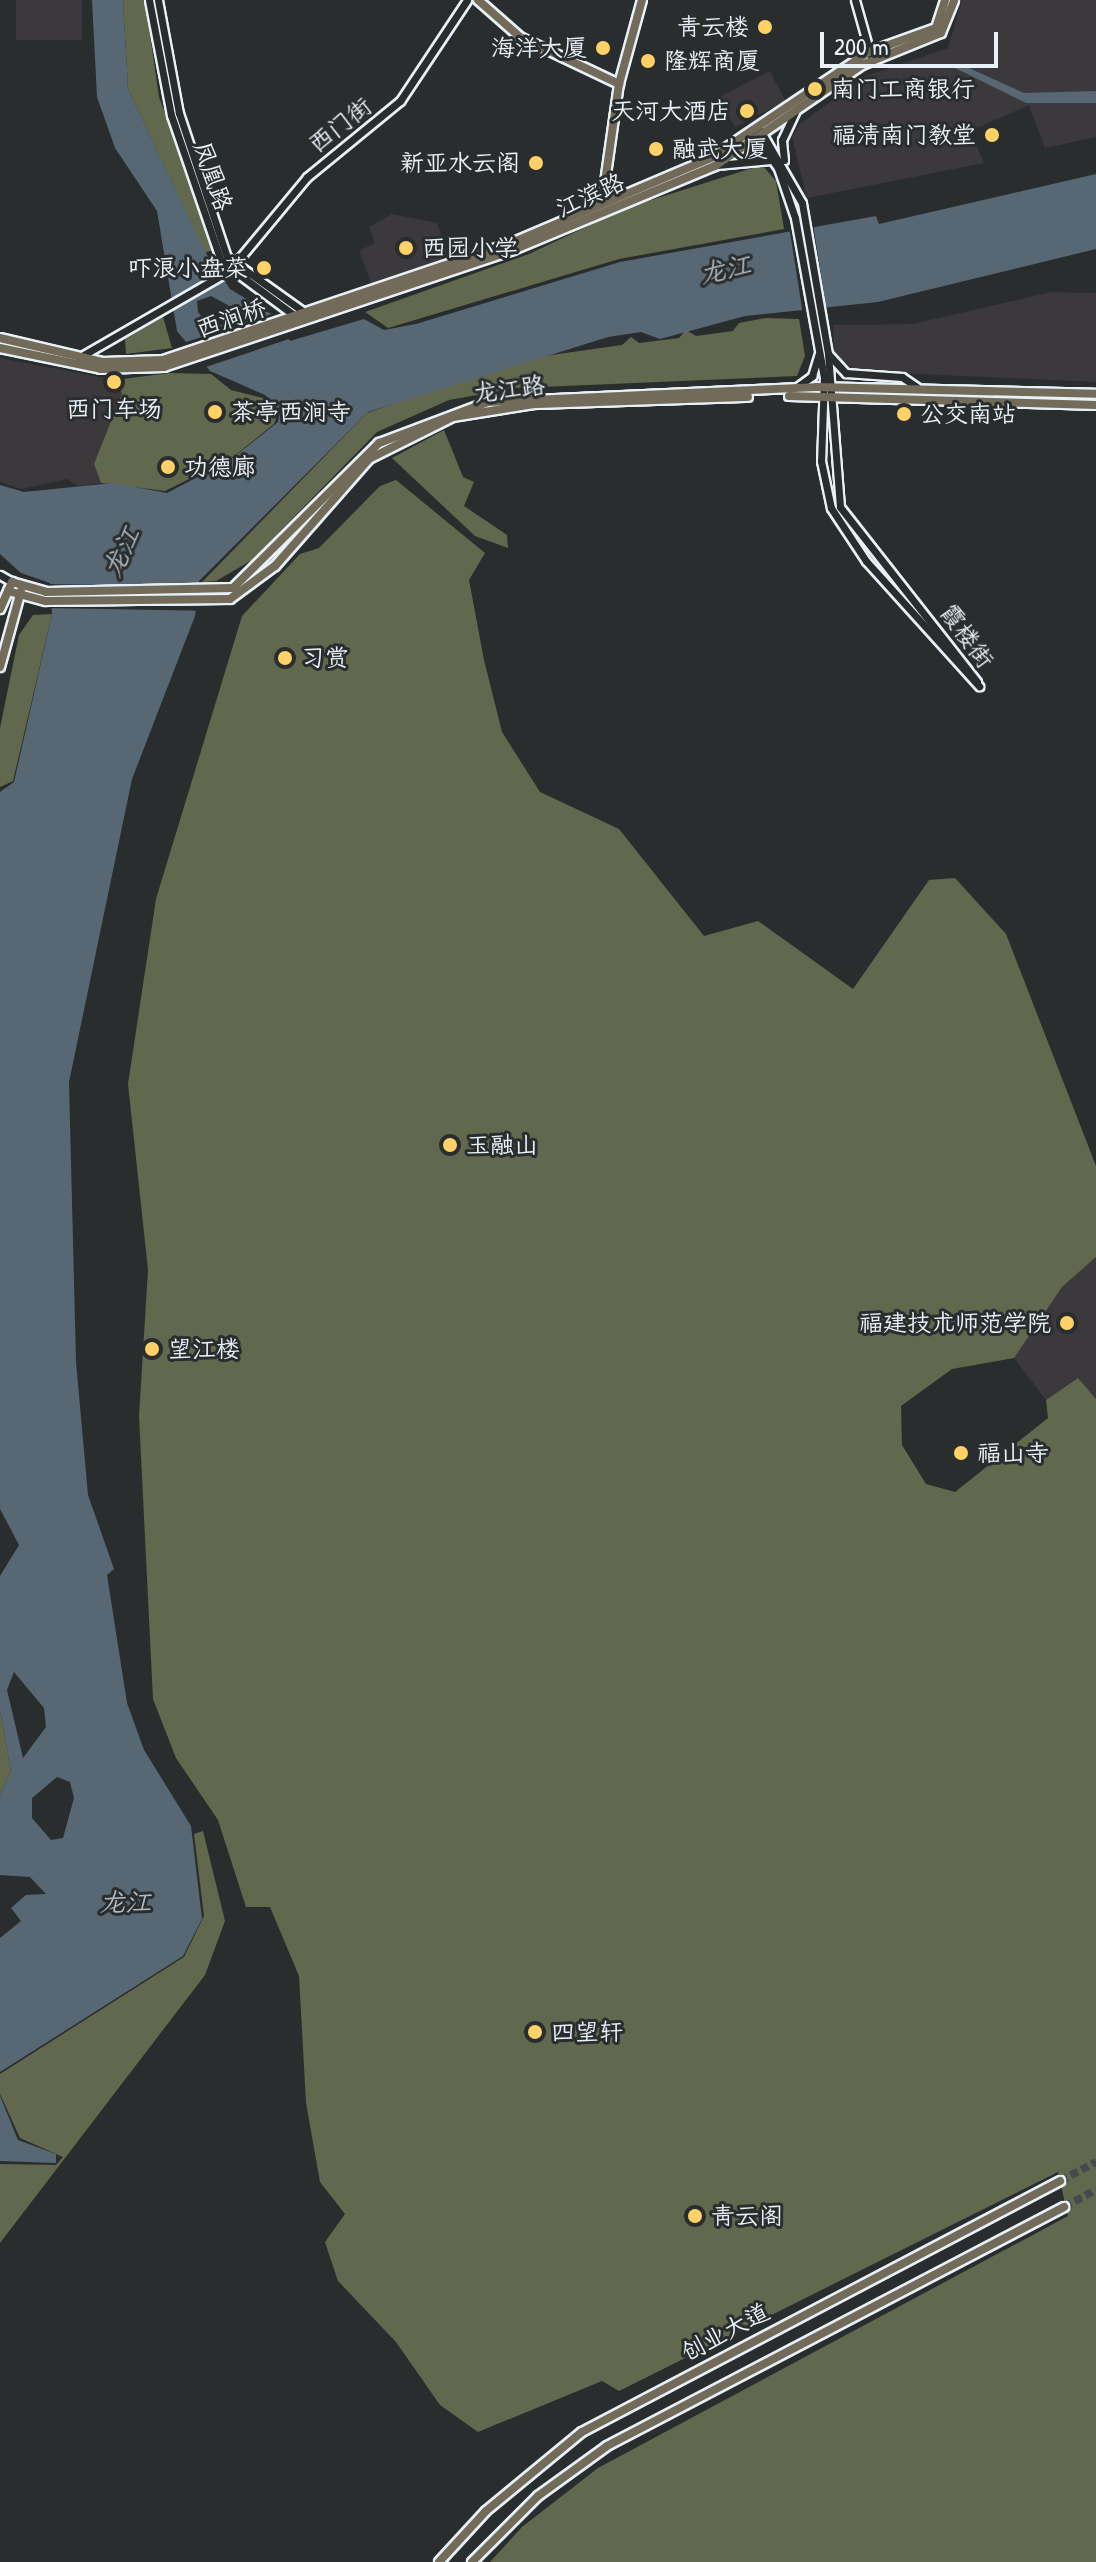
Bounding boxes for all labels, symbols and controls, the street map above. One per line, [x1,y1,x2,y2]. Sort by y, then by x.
place label: 青云楼 [677,13,749,41]
scale bar [824,16,1002,66]
marker: 青云楼 [756,18,774,36]
text: 200 m [834,30,889,62]
place label: 海洋大厦 [491,34,587,62]
marker: 海洋大厦 [594,39,612,57]
place label: 隆辉商厦 [664,47,760,75]
marker: 隆辉商厦 [639,52,657,70]
place label: 南门工商银行 [831,75,975,103]
marker: 南门工商银行 [806,80,824,98]
street label: 西门街 [303,91,377,159]
place label: 天河大酒店 [611,97,731,125]
marker: 天河大酒店 [738,102,756,120]
place label: 福清南门教堂 [832,121,976,149]
marker: 福清南门教堂 [983,126,1001,144]
place label: 融武大厦 [672,135,768,163]
street label: 凤凰路 [188,137,238,215]
marker: 融武大厦 [647,140,665,158]
place label: 新亚水云阁 [400,149,520,177]
marker: 新亚水云阁 [527,154,545,172]
street label: 江滨路 [551,167,629,223]
place label: 西园小学 [422,234,518,262]
marker: 西园小学 [397,239,415,257]
water label: 龙江 [696,248,754,290]
place label: 吓浪小盘菜 [128,254,248,282]
marker: 吓浪小盘菜 [255,259,273,277]
street label: 西涧桥 [192,293,270,343]
street label: 龙江路 [472,370,546,408]
marker: 西门车场 [105,373,123,391]
place label: 西门车场 [66,395,162,423]
place label: 茶亭西涧寺 [231,398,351,426]
place label: 公交南站 [920,400,1016,428]
marker: 茶亭西涧寺 [206,403,224,421]
marker: 公交南站 [895,405,913,423]
place label: 功德廊 [184,453,256,481]
marker: 功德廊 [159,458,177,476]
water label: 龙江 [96,522,146,582]
street label: 霞楼街 [934,598,1000,674]
place label: 习赏 [301,644,349,672]
marker: 习赏 [276,649,294,667]
place label: 玉融山 [466,1131,538,1159]
marker: 玉融山 [441,1136,459,1154]
place label: 福建技术师范学院 [859,1309,1051,1337]
marker: 福建技术师范学院 [1058,1314,1076,1332]
place label: 望江楼 [168,1335,240,1363]
marker: 望江楼 [143,1340,161,1358]
place label: 福山寺 [977,1439,1049,1467]
marker: 福山寺 [952,1444,970,1462]
water label: 龙江 [99,1886,151,1918]
place label: 四望轩 [551,2018,623,2046]
marker: 四望轩 [526,2023,544,2041]
place label: 青云阁 [711,2202,783,2230]
marker: 青云阁 [686,2207,704,2225]
street label: 创业大道 [676,2297,774,2367]

